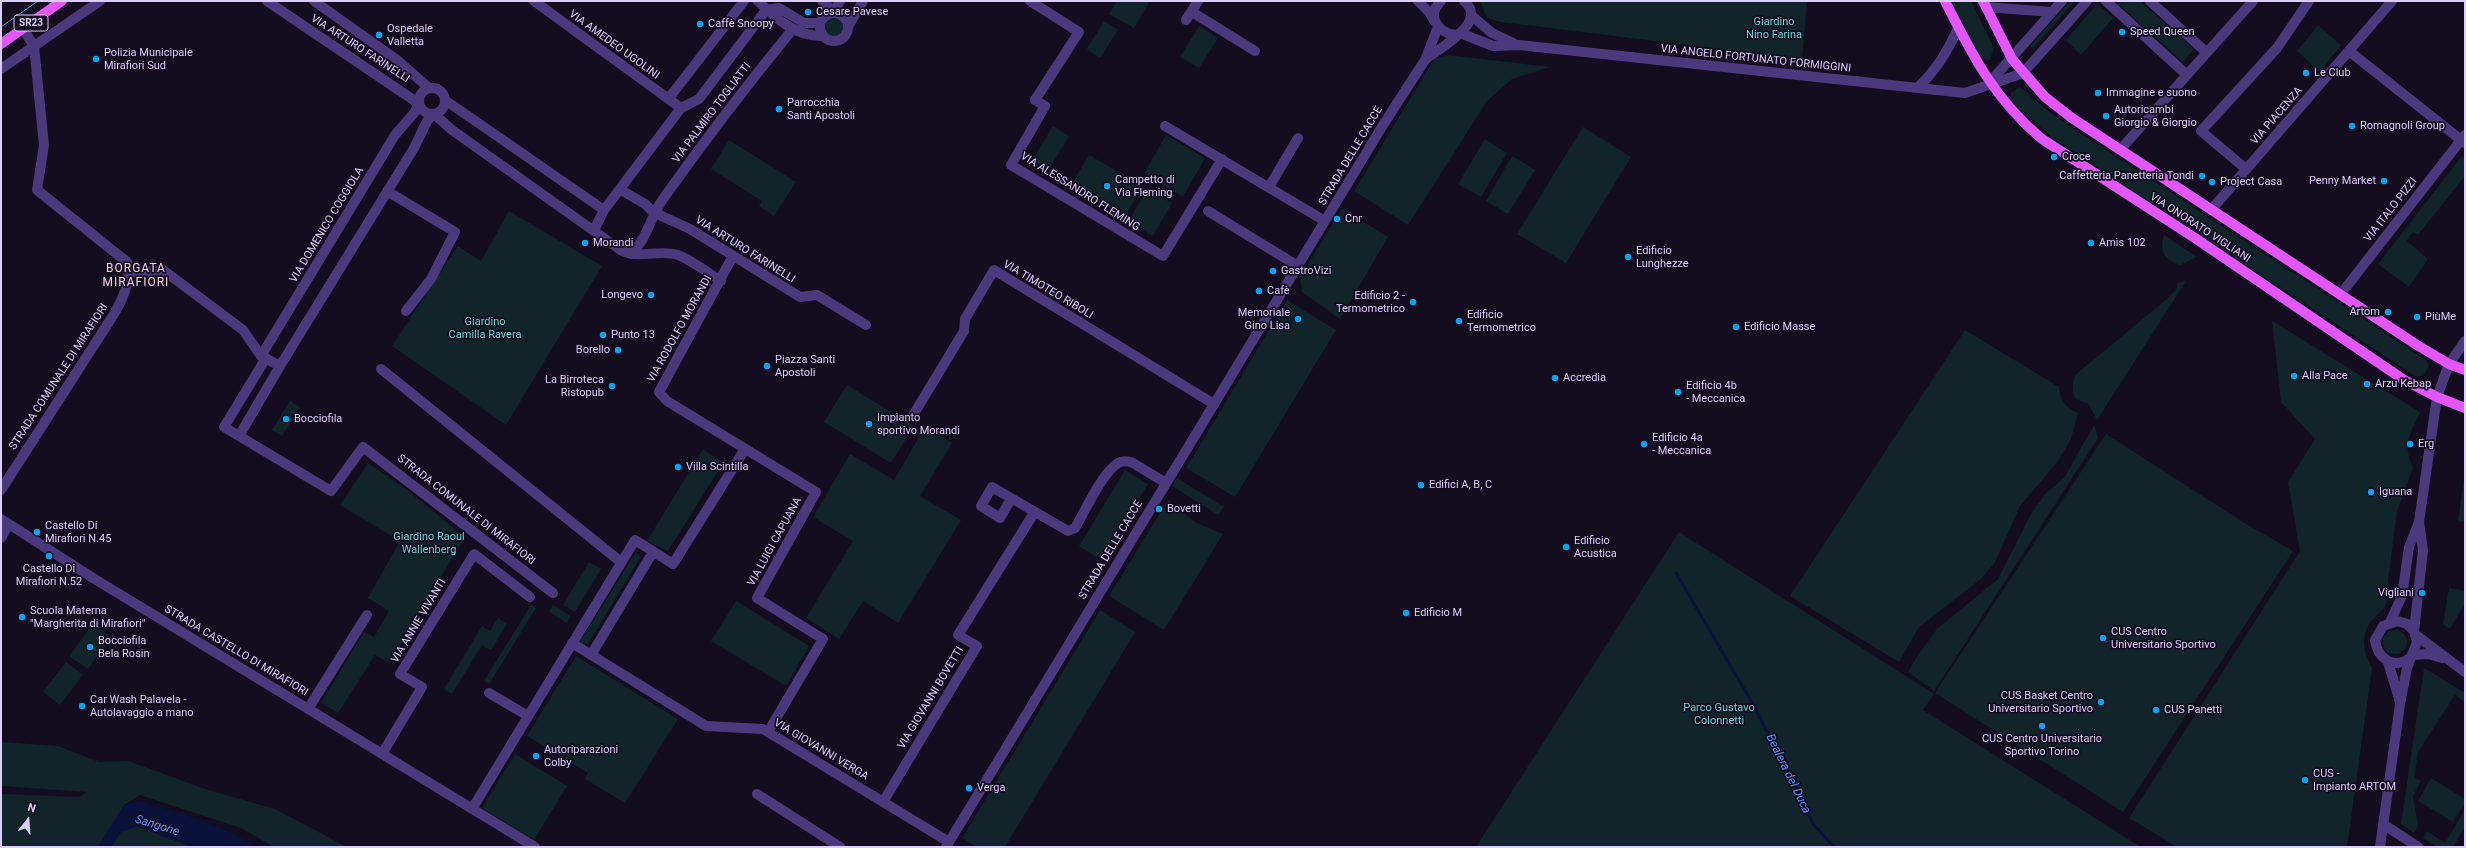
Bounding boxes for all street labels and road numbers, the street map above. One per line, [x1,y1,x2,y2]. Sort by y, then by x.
street label: VIA AMEDEO UGOLINI [566,8,662,82]
street label: VIA ARTURO FARINELLI [308,12,412,86]
road number: SR23 [14,15,48,31]
street label: VIA ANGELO FORTUNATO FORMIGGINI [1660,42,1852,76]
street label: VIA PALMIRO TOGLIATTI [670,60,754,166]
street label: VIA PIACENZA [2248,84,2306,148]
street label: STRADA DELLE CACCE [1316,104,1386,208]
street label: VIA ALESSANDRO FLEMING [1018,150,1142,234]
street label: VIA DOMENICO COGGIOLA [287,165,367,285]
street label: VIA ITALO PIZZI [2362,175,2420,245]
street label: VIA ONORATO VIGLIANI [2147,190,2253,266]
street label: VIA ARTURO FARINELLI [693,214,797,286]
street label: VIA TIMOTEO RIBOLI [1001,258,1095,322]
street label: VIA RODOLFO MORANDI [645,273,715,385]
street label: STRADA COMUNALE DI MIRAFIORI [7,302,111,452]
street label: STRADA COMUNALE DI MIRAFIORI [394,452,538,568]
street label: VIA LUIGI CAPUANA [745,495,805,589]
street label: STRADA DELLE CACCE [1076,498,1146,602]
street label: VIA ANNIE VIVANTI [389,577,449,665]
street label: STRADA CASTELLO DI MIRAFIORI [162,603,310,699]
street label: VIA GIOVANNI BOVETTI [895,644,967,752]
street label: VIA GIOVANNI VERGA [771,717,871,783]

